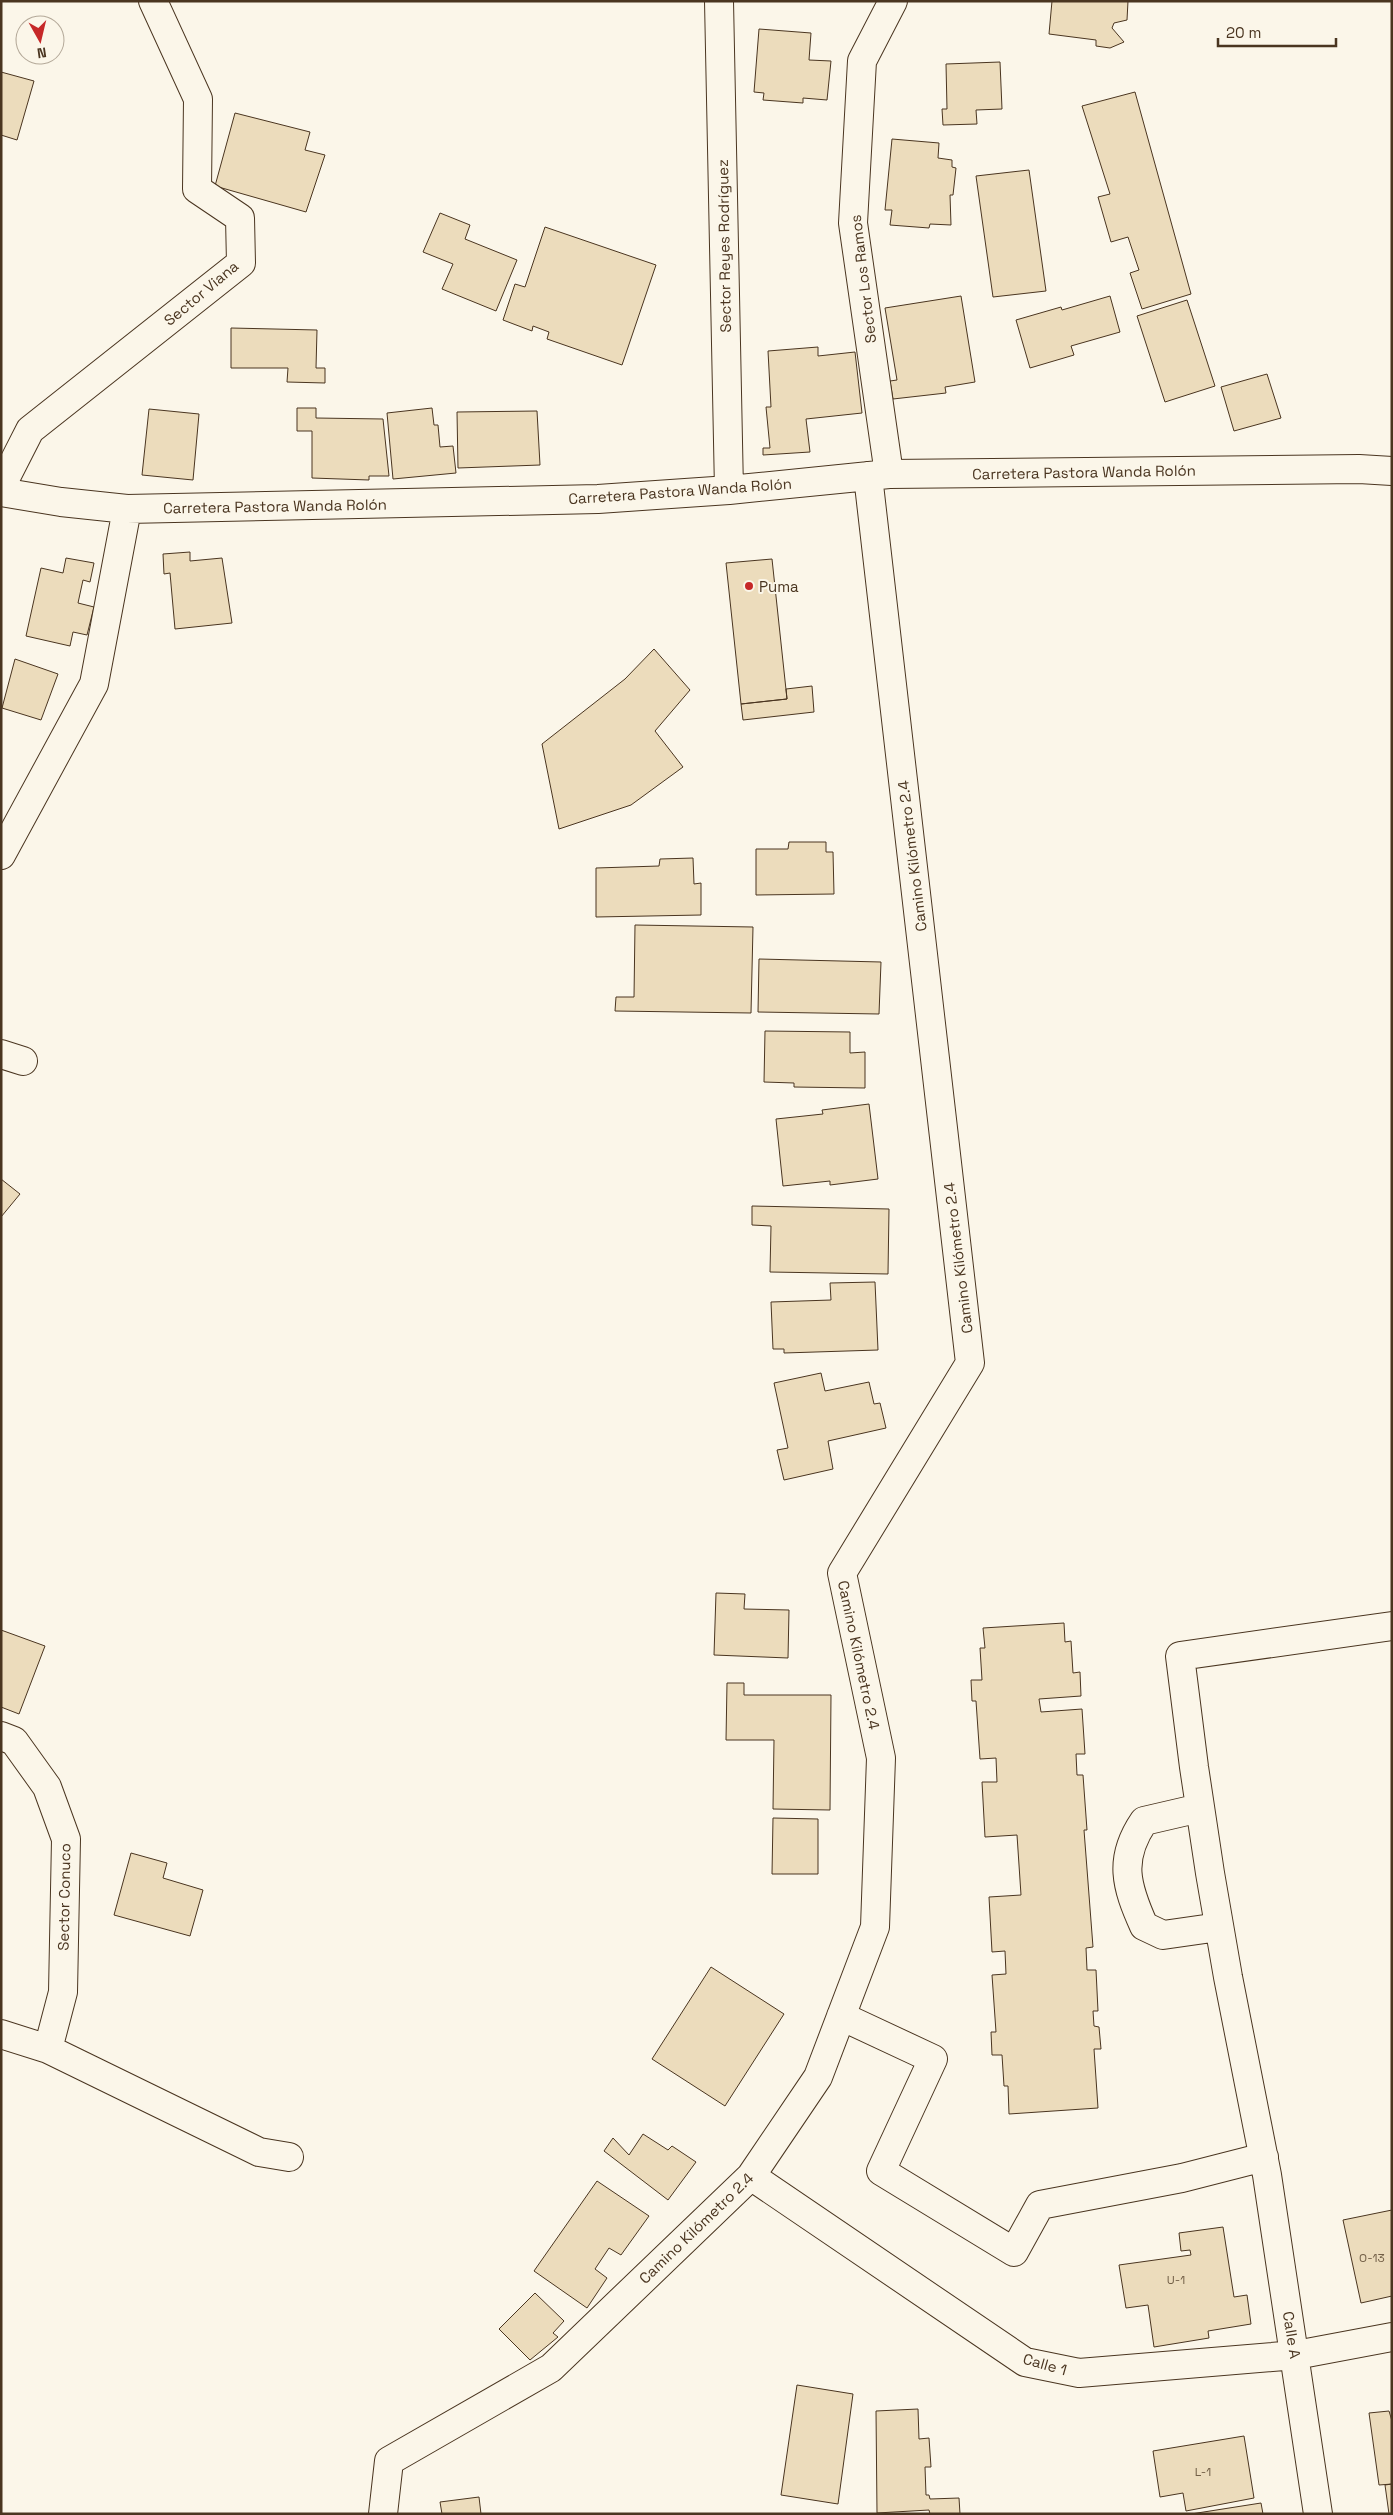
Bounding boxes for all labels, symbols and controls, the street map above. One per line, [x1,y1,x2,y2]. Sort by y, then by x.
north arrow [15,15,65,65]
scale bar [1218,15,1336,47]
text: 20 m [1226,23,1261,42]
text: N [36,43,48,62]
street label: Sector Reyes Rodríguez [713,159,735,333]
street label: Sector Los Ramos [846,213,880,344]
street label: Sector Viana [160,256,242,330]
street label: Carretera Pastora Wanda Rolón [972,461,1196,483]
street label: Carretera Pastora Wanda Rolón [568,474,792,508]
street label: Carretera Pastora Wanda Rolón [163,495,387,517]
place label: Puma [759,577,799,596]
marker: Puma [743,580,755,592]
street label: Camino Kilómetro 2.4 [893,779,931,933]
street label: Camino Kilómetro 2.4 [939,1181,977,1335]
street label: Camino Kilómetro 2.4 [834,1579,884,1731]
street label: Sector Conuco [54,1843,74,1951]
street label: Camino Kilómetro 2.4 [635,2168,757,2288]
house number: O-13 [1359,2250,1385,2266]
house number: U-1 [1167,2272,1185,2288]
street label: Calle A [1279,2310,1305,2361]
street label: Calle 1 [1021,2349,1069,2379]
house number: L-1 [1195,2464,1211,2480]

